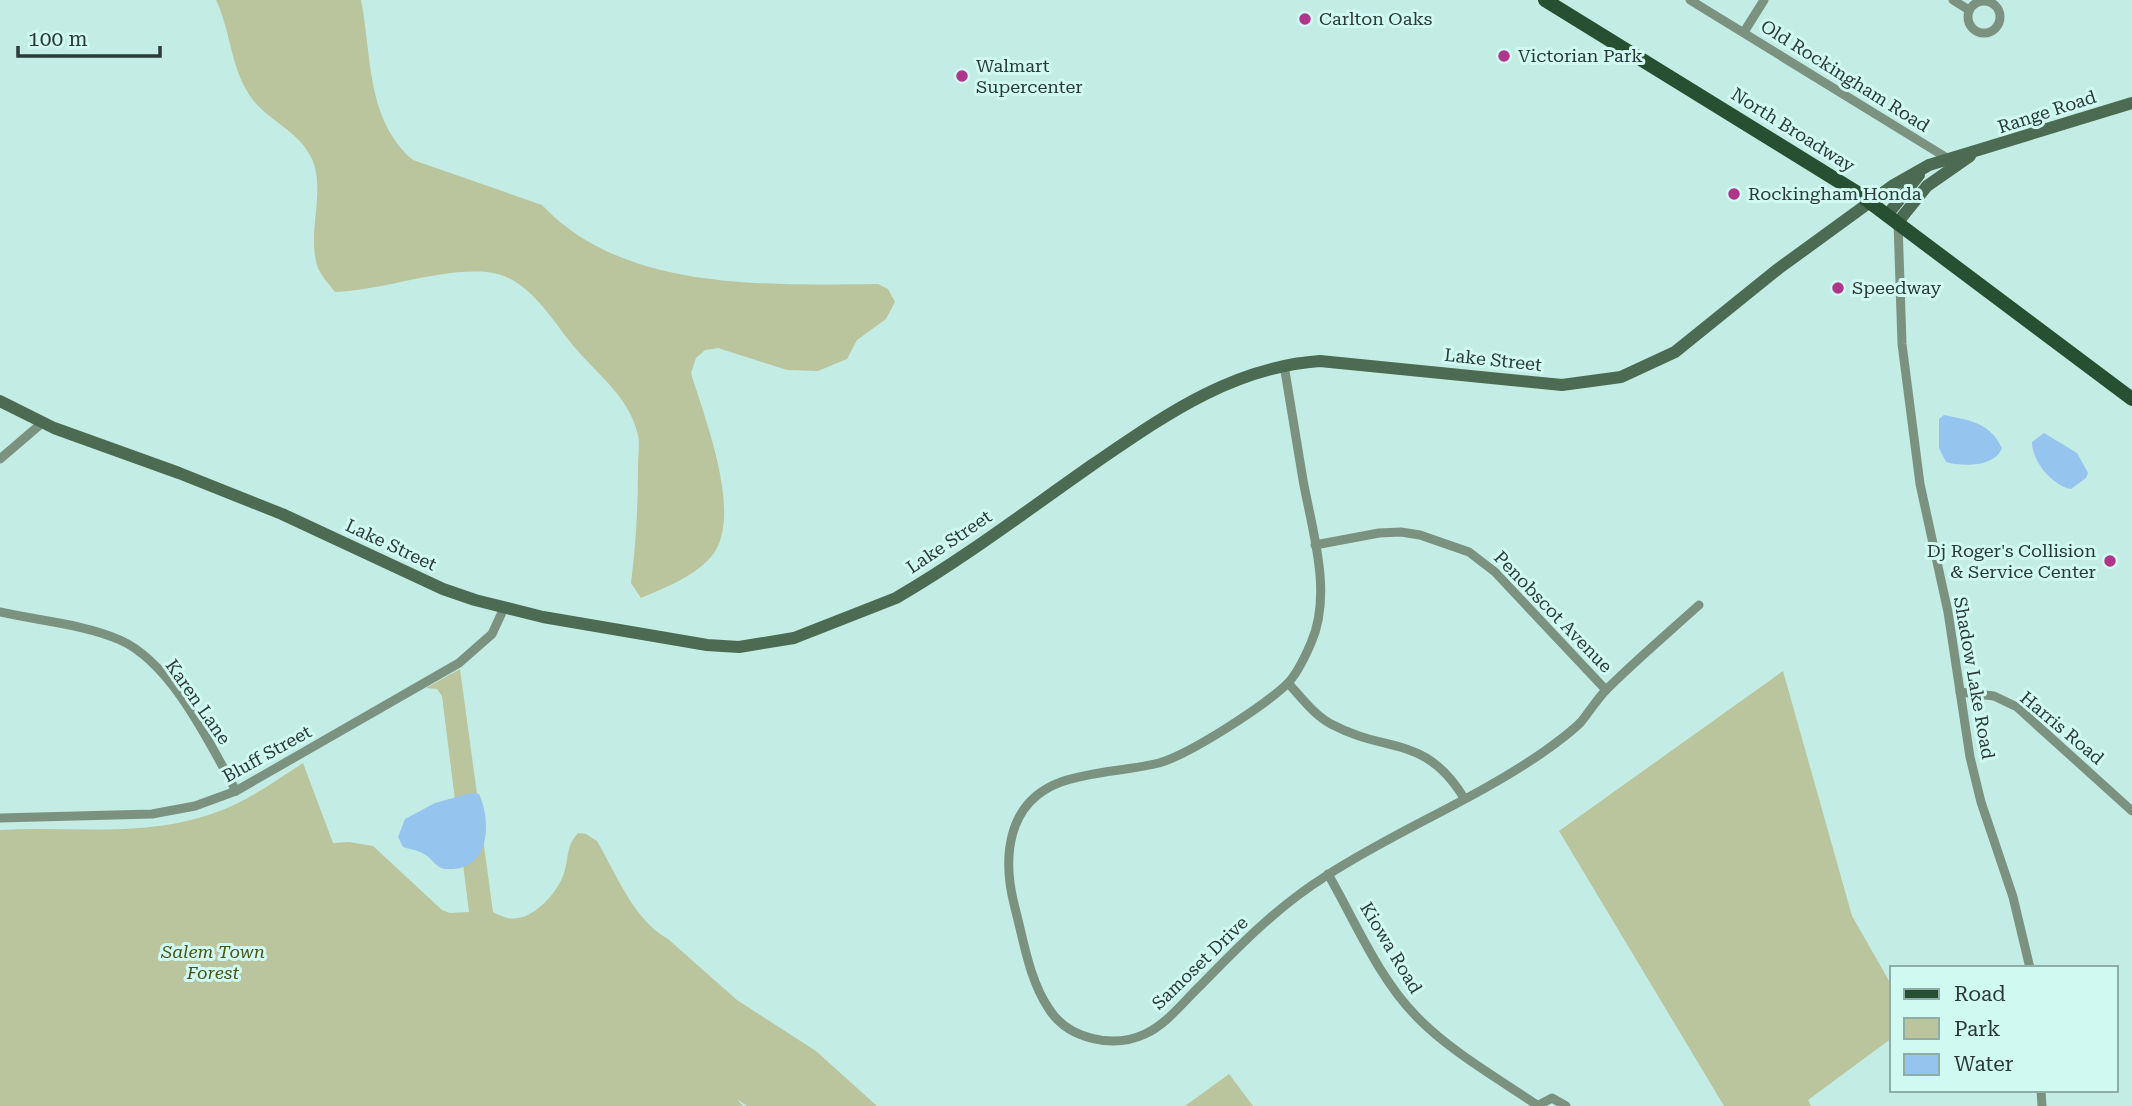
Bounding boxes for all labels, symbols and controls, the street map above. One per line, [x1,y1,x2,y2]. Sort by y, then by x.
place label: Carlton Oaks [1319,8,1432,29]
marker: Carlton Oaks [1297,11,1313,27]
scale bar [18,14,159,58]
street label: Old Rockingham Road [1757,15,1934,136]
text: 100 m [28,27,88,51]
place label: Victorian Park [1518,45,1643,66]
marker: Victorian Park [1496,48,1512,64]
place label: Walmart Supercenter [976,55,1083,97]
marker: Walmart Supercenter [954,68,970,84]
street label: North Broadway [1728,83,1859,176]
street label: Range Road [1995,86,2099,137]
place label: Rockingham Honda [1748,183,1922,204]
marker: Rockingham Honda [1726,186,1742,202]
place label: Speedway [1852,277,1941,298]
marker: Speedway [1830,280,1846,296]
street label: Lake Street [1443,344,1543,375]
street label: Lake Street [902,505,995,578]
street label: Lake Street [342,514,440,575]
place label: Dj Roger's Collision & Service Center [1927,540,2096,582]
street label: Penobscot Avenue [1490,547,1617,677]
marker: Dj Roger's Collision & Service Center [2102,553,2118,569]
street label: Shadow Lake Road [1950,595,1999,761]
street label: Karen Lane [162,655,235,748]
street label: Harris Road [2016,687,2109,769]
street label: Bluff Street [219,720,315,787]
street label: Kiowa Road [1356,898,1427,998]
street label: Samoset Drive [1147,912,1252,1014]
park label: Salem Town Forest [160,941,265,983]
legend [1890,966,2118,1092]
text: Road [1954,982,2006,1006]
text: Park [1954,1017,2000,1041]
text: Water [1954,1052,2014,1076]

